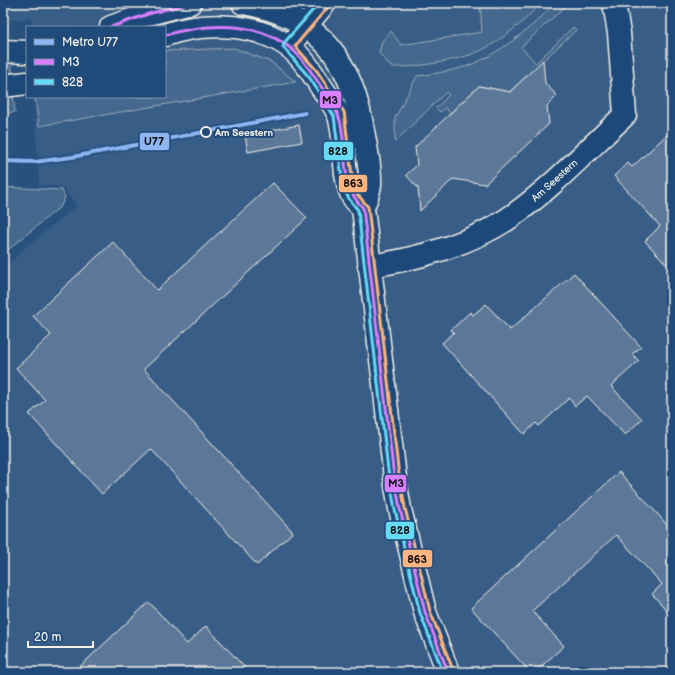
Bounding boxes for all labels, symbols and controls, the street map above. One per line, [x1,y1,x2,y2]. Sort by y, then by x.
legend [26,26,166,98]
text: Metro U77 [62,35,118,50]
text: M3 [62,55,80,70]
text: 828 [62,75,83,90]
line badge: M3 [319,90,342,109]
text: M3 [322,94,339,107]
marker: Am Seestern [200,126,212,138]
place label: Am Seestern [214,127,274,139]
line badge: U77 [139,132,170,151]
text: U77 [144,135,164,148]
line badge: 828 [323,141,354,161]
text: 828 [328,145,348,158]
street label: Am Seestern [529,157,580,205]
line badge: 863 [338,174,368,193]
text: 863 [343,177,363,190]
line badge: M3 [384,474,407,493]
text: M3 [388,477,405,490]
line badge: 828 [385,521,415,540]
text: 828 [390,524,410,537]
line badge: 863 [402,549,433,568]
text: 863 [407,553,427,566]
scale bar [28,623,93,649]
text: 20 m [34,630,61,645]

